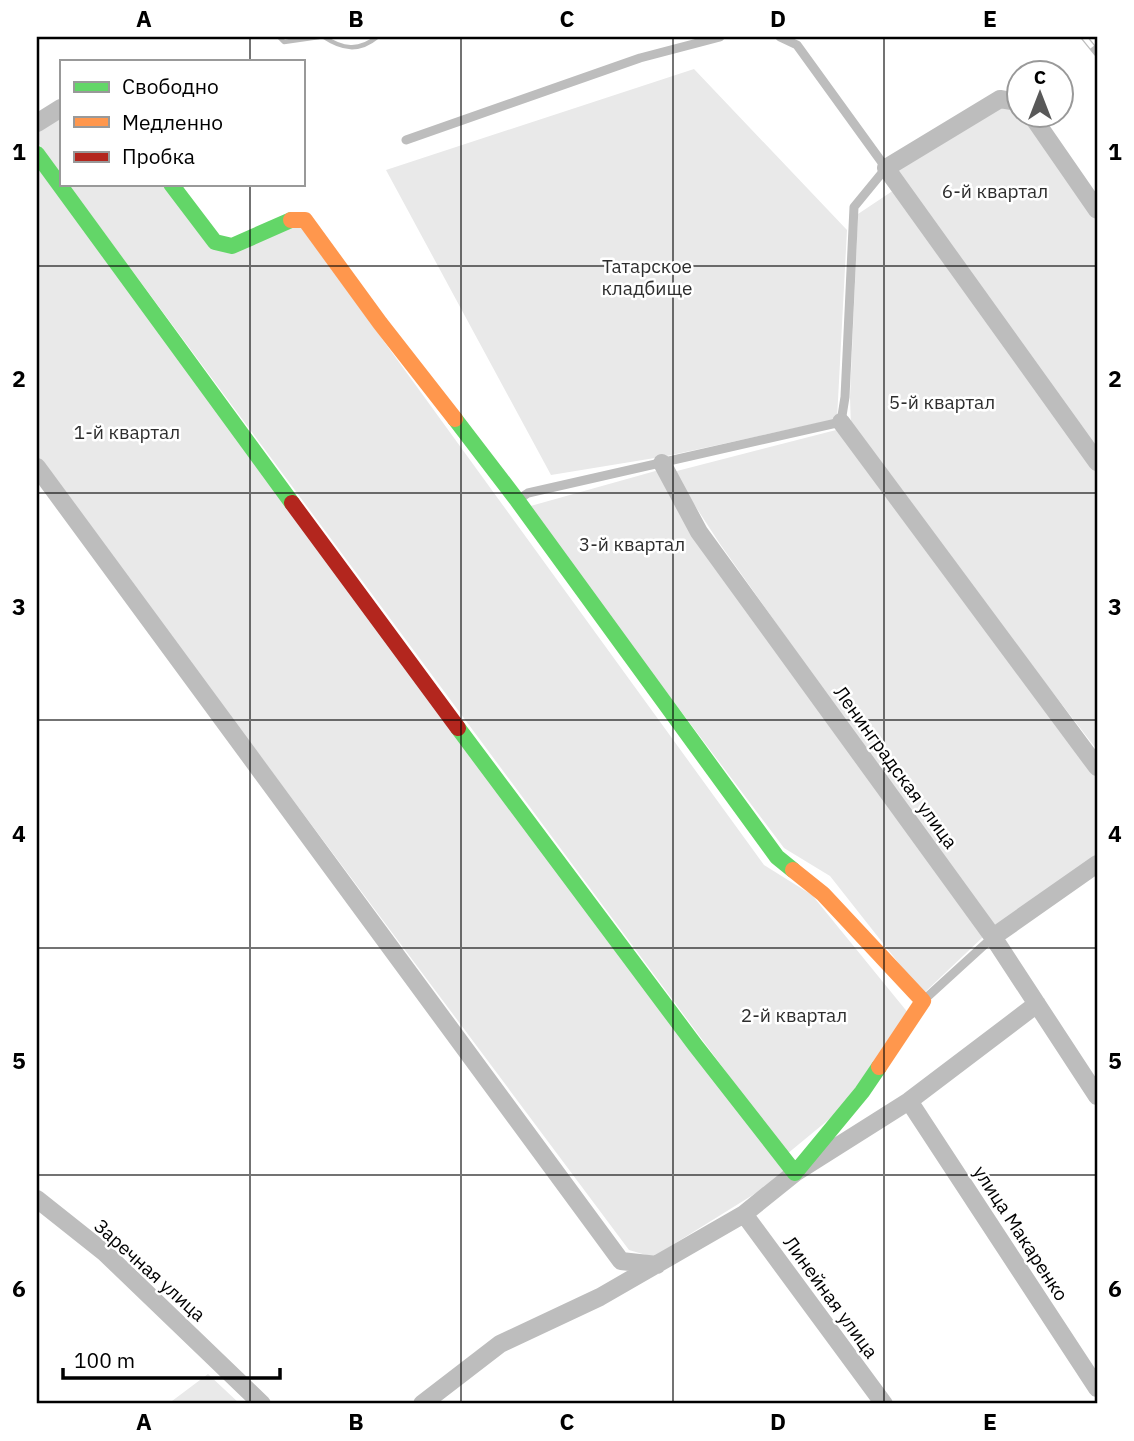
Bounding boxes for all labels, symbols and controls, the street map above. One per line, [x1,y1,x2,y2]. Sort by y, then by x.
text: A [136,3,152,33]
text: B [348,3,364,33]
text: C [560,3,575,33]
text: D [770,3,786,33]
text: E [983,3,997,33]
legend [60,60,304,186]
north arrow [1004,60,1074,130]
text: С [1034,65,1046,89]
text: Свободно [122,72,219,100]
text: Медленно [122,108,223,136]
text: 1 [12,136,26,166]
text: 1 [1108,136,1122,166]
text: Пробка [122,142,195,170]
park label: 6-й квартал [942,179,1048,203]
park label: Татарское кладбище [601,254,693,300]
text: 2 [12,363,26,393]
text: 2 [1108,363,1122,393]
park label: 5-й квартал [889,390,995,414]
park label: 1-й квартал [74,420,180,444]
park label: 3-й квартал [579,532,685,556]
text: 3 [12,591,26,621]
text: 3 [1108,591,1122,621]
street label: Ленинградская улица [829,681,963,853]
text: 4 [12,818,26,848]
text: 4 [1108,818,1122,848]
park label: 2-й квартал [741,1003,847,1027]
text: 5 [12,1045,26,1075]
text: 5 [1108,1045,1122,1075]
street label: улица Макаренко [968,1161,1074,1305]
street label: Заречная улица [89,1214,211,1326]
street label: Линейная улица [779,1231,883,1363]
text: 6 [12,1273,26,1303]
text: 6 [1108,1273,1122,1303]
scale bar [63,1336,280,1380]
text: 100 m [74,1346,135,1374]
text: A [136,1406,152,1436]
text: B [348,1406,364,1436]
text: C [560,1406,575,1436]
text: D [770,1406,786,1436]
text: E [983,1406,997,1436]

